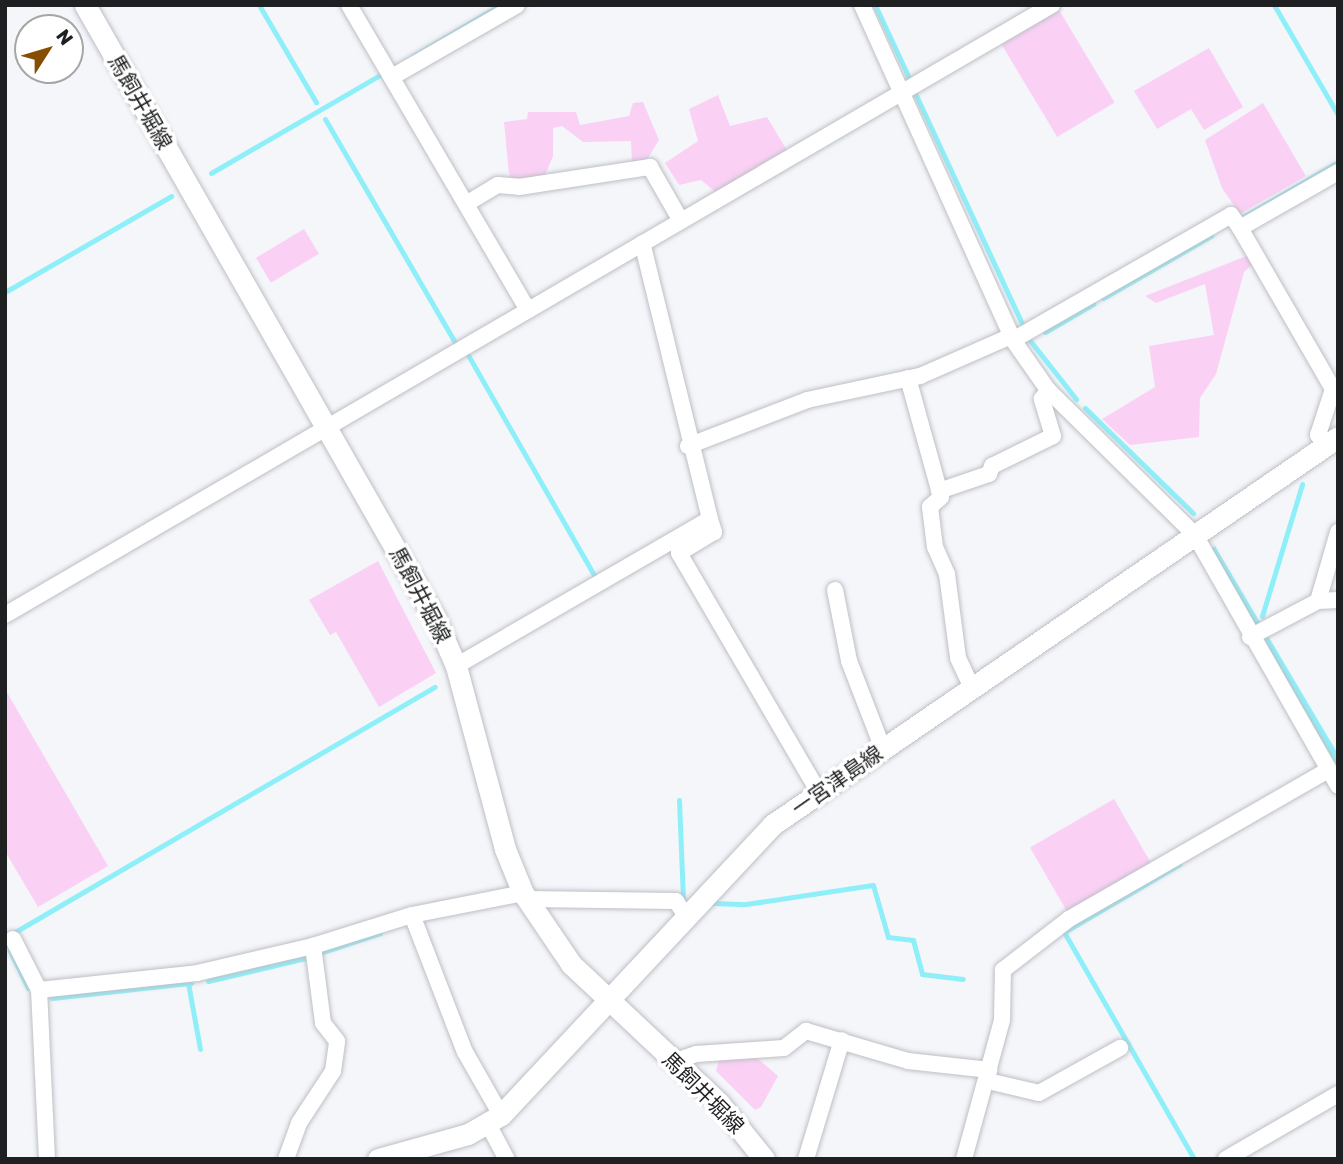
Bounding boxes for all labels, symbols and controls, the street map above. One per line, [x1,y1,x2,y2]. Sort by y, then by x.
north arrow [14,14,84,84]
text: N [51,25,78,50]
street label: 馬飼井堀線 [103,50,177,154]
street label: 馬飼井堀線 [384,543,456,647]
street label: 一宮津島線 [787,741,887,821]
street label: 馬飼井堀線 [657,1047,749,1139]

